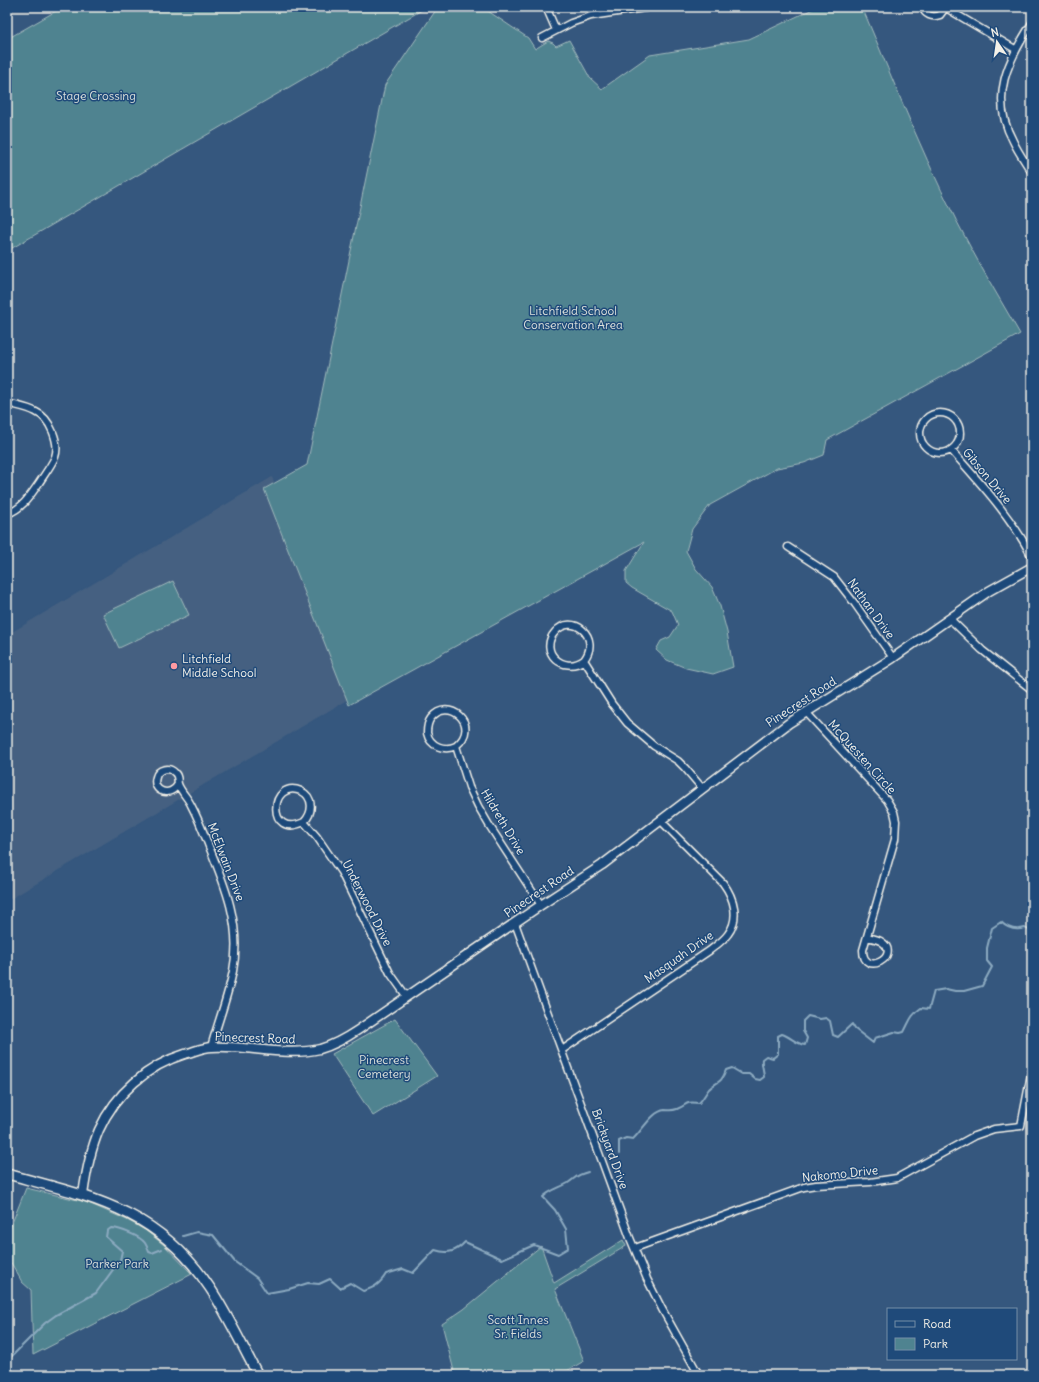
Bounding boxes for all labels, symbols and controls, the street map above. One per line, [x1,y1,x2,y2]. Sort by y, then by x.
north arrow [977,22,1017,62]
text: N [989,25,1000,40]
park label: Stage Crossing [56,88,136,103]
park label: Litchfield School Conservation Area [523,303,623,332]
street label: Gibson Drive [960,445,1015,507]
street label: Nathan Drive [844,576,898,642]
place label: Litchfield Middle School [182,651,256,680]
marker: Litchfield Middle School [169,661,179,671]
street label: Pinecrest Road [763,673,839,730]
street label: McQuesten Circle [825,717,900,797]
street label: Hildreth Drive [478,786,529,857]
street label: McElwain Drive [205,821,248,903]
street label: Underwood Drive [339,857,396,948]
street label: Pinecrest Road [501,863,576,920]
street label: Masquah Drive [641,927,716,986]
street label: Pinecrest Road [214,1029,296,1046]
park label: Pinecrest Cemetery [357,1052,411,1081]
street label: Brickyard Drive [589,1107,632,1191]
street label: Nakomo Drive [801,1162,879,1185]
park label: Parker Park [85,1256,149,1271]
legend [887,1308,1017,1360]
park label: Scott Innes Sr. Fields [487,1312,549,1341]
text: Road [923,1316,951,1331]
text: Park [923,1336,948,1351]

